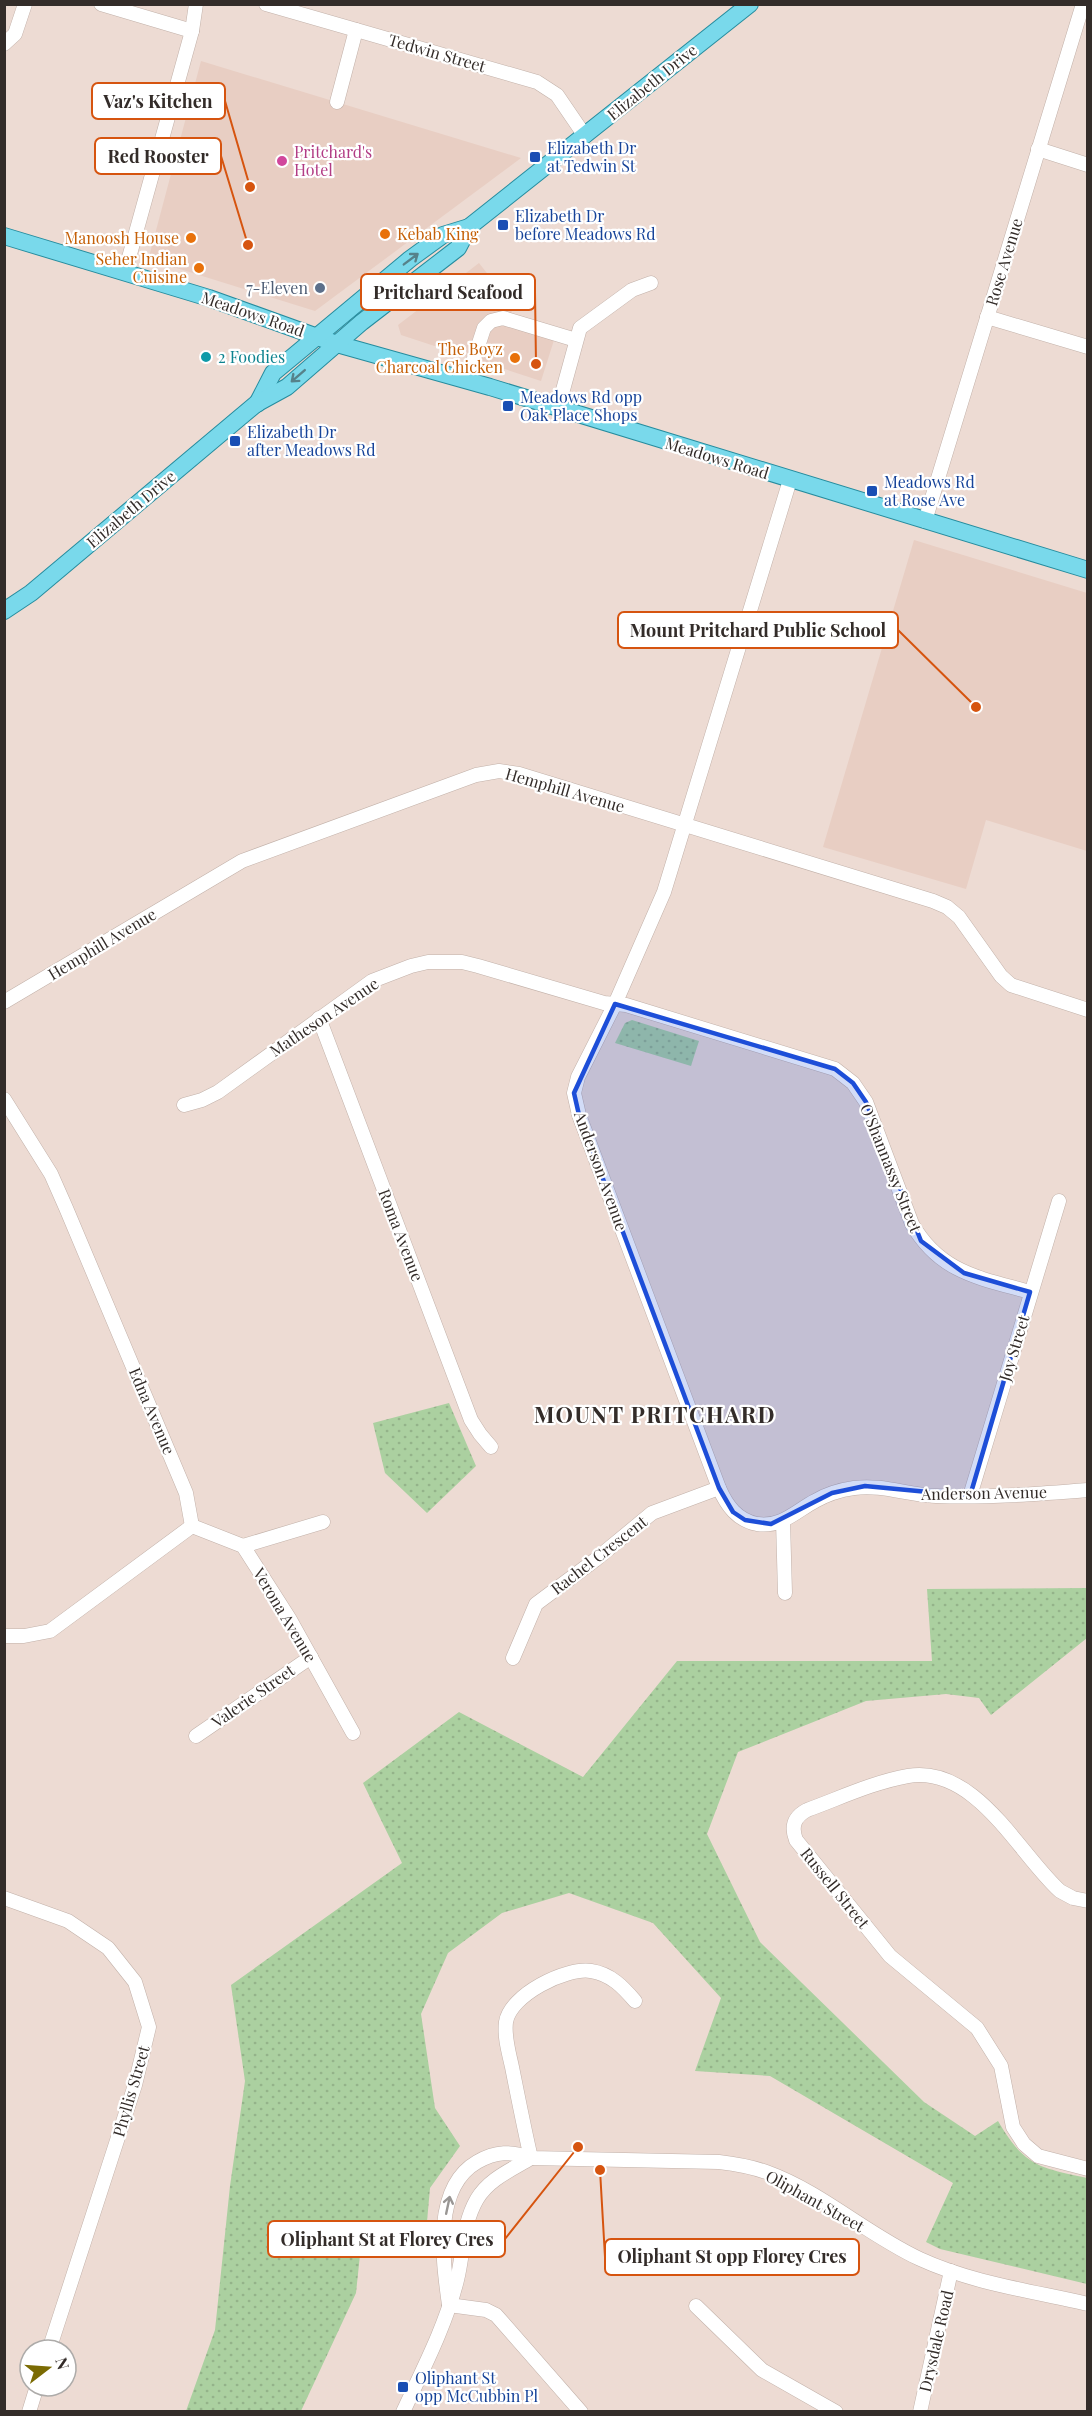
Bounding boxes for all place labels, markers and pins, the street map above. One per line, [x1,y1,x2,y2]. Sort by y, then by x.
callout: Vaz's Kitchen [92,83,225,119]
place label: Elizabeth Dr at Tedwin St [547,137,636,176]
callout: Red Rooster [95,138,221,174]
place label: Pritchard's Hotel [294,141,372,180]
marker: Elizabeth Dr at Tedwin St [528,150,542,164]
marker: Pritchard's Hotel [275,154,289,168]
place label: Elizabeth Dr before Meadows Rd [515,205,655,244]
marker: Elizabeth Dr before Meadows Rd [496,218,510,232]
place label: Kebab King [397,223,479,244]
place label: Manoosh House [64,227,179,248]
marker: Kebab King [378,227,392,241]
marker: Manoosh House [184,231,198,245]
place label: Seher Indian Cuisine [96,248,187,287]
marker: Seher Indian Cuisine [192,261,206,275]
callout: Pritchard Seafood [361,274,535,310]
place label: 7-Eleven [246,277,308,298]
marker: 7-Eleven [313,281,327,295]
place label: The Boyz Charcoal Chicken [376,338,503,377]
place label: 2 Foodies [218,346,285,367]
marker: 2 Foodies [199,350,213,364]
marker: The Boyz Charcoal Chicken [508,351,522,365]
place label: Meadows Rd opp Oak Place Shops [520,386,642,425]
marker: Meadows Rd opp Oak Place Shops [501,399,515,413]
place label: Elizabeth Dr after Meadows Rd [247,421,375,460]
marker: Elizabeth Dr after Meadows Rd [228,434,242,448]
place label: Meadows Rd at Rose Ave [884,471,975,510]
marker: Meadows Rd at Rose Ave [865,484,879,498]
callout: Mount Pritchard Public School [618,612,898,648]
callout: Oliphant St at Florey Cres [268,2221,505,2257]
callout: Oliphant St opp Florey Cres [605,2239,859,2275]
place label: Oliphant St opp McCubbin Pl [415,2367,539,2406]
marker: Oliphant St opp McCubbin Pl [396,2380,410,2394]

